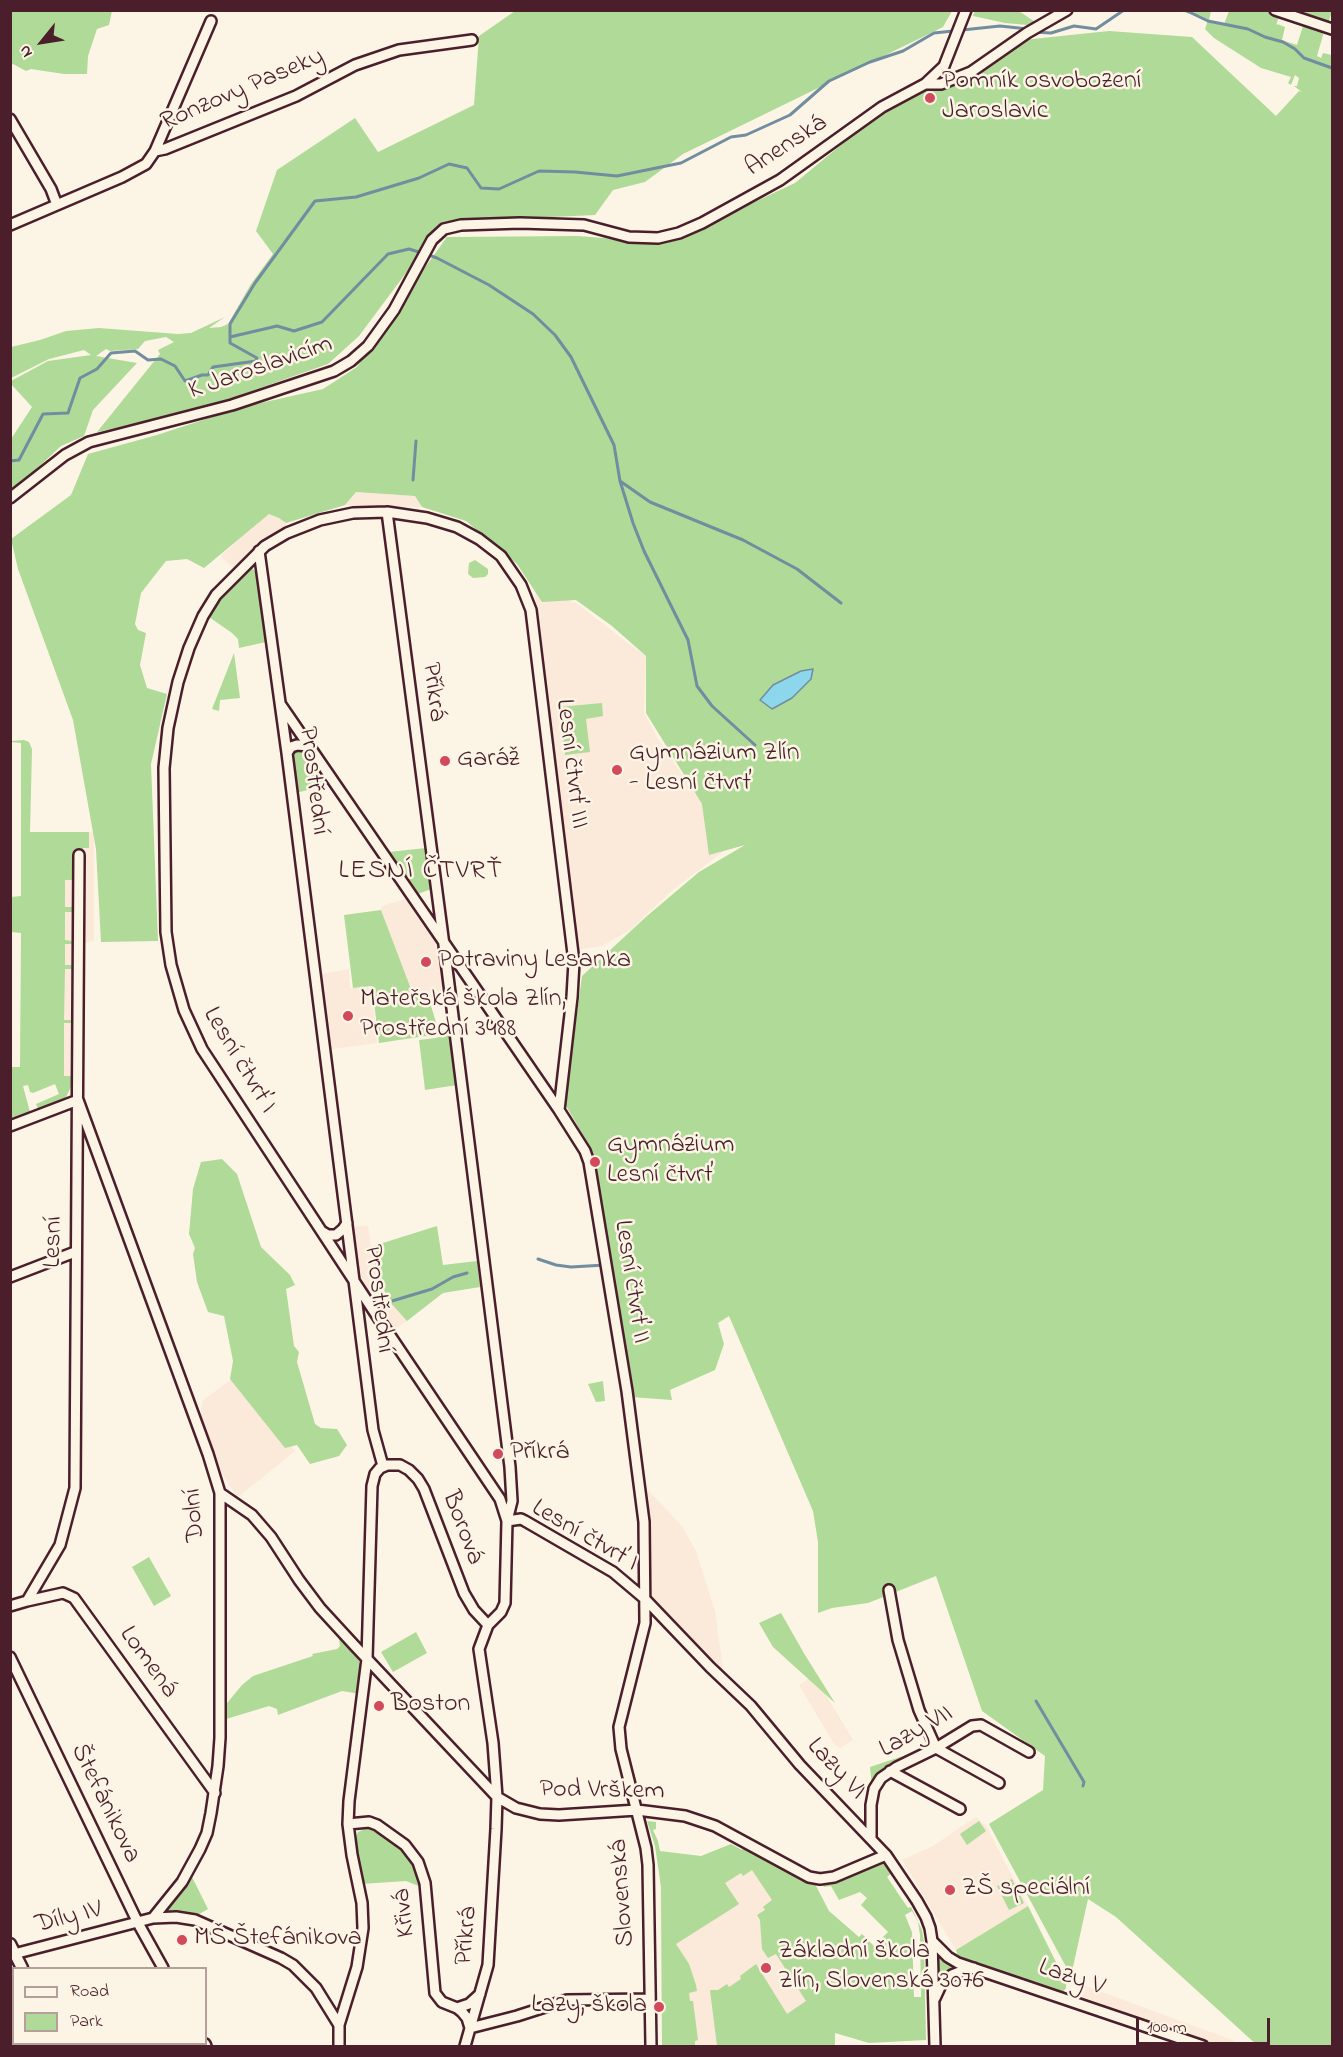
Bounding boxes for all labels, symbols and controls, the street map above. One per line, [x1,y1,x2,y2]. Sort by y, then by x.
north arrow [12,12,72,72]
text: N [13,40,40,62]
street label: Ronzovy Paseky [157,43,329,139]
place label: Pomník osvobození Jaroslavic [942,67,1141,128]
marker: Pomník osvobození Jaroslavic [923,91,937,105]
street label: Anenská [740,109,834,185]
street label: K Jaroslavicím [185,330,337,408]
street label: Příkrá [413,661,451,723]
street label: Lesní čtvrť III [547,697,593,831]
street label: Prostřední [290,725,334,837]
place label: Gymnázium Zlín - Lesní čtvrť [629,739,800,800]
place label: Garáž [457,745,519,777]
marker: Garáž [438,754,452,768]
marker: Gymnázium Zlín - Lesní čtvrť [610,763,624,777]
district label: LESNÍ ČTVRŤ [339,857,503,889]
place label: Potraviny Lesanka [438,946,631,978]
marker: Potraviny Lesanka [419,955,433,969]
place label: Mateřská škola Zlín, Prostřední 3488 [360,985,566,1046]
street label: Lesní čtvrť I [194,1002,282,1120]
marker: Mateřská škola Zlín, Prostřední 3488 [341,1009,355,1023]
place label: Gymnázium Lesní čtvrť [607,1131,734,1192]
marker: Gymnázium Lesní čtvrť [588,1155,602,1169]
street label: Lesní [39,1216,71,1268]
street label: Lesní čtvrť II [605,1218,655,1346]
street label: Prostřední [355,1243,399,1355]
place label: Příkrá [510,1438,569,1470]
marker: Příkrá [491,1447,505,1461]
street label: Dolní [179,1487,213,1543]
street label: Borová [433,1487,489,1569]
street label: Lesní čtvrť I [525,1494,643,1580]
street label: Lomená [111,1621,183,1705]
place label: Boston [391,1690,470,1722]
marker: Boston [372,1699,386,1713]
street label: Lazy VII [875,1700,959,1766]
street label: Lazy VI [798,1732,872,1808]
street label: Štefánikova [62,1739,146,1869]
street label: Pod Vrškem [539,1775,665,1809]
street label: Slovenská [605,1838,643,1948]
place label: ZŠ speciální [962,1874,1090,1906]
marker: ZŠ speciální [943,1883,957,1897]
street label: Křivá [388,1887,424,1939]
street label: Díly IV [33,1896,105,1942]
street label: Příkrá [450,1905,486,1967]
place label: MŠ Štefánikova [194,1924,362,1956]
marker: MŠ Štefánikova [175,1933,189,1947]
place label: Základní škola Zlín, Slovenská 3076 [778,1937,984,1998]
street label: Lazy V [1034,1953,1108,2005]
marker: Základní škola Zlín, Slovenská 3076 [759,1961,773,1975]
legend [12,1967,207,2045]
text: Road [70,1979,109,2005]
place label: Lazy, škola [531,1991,647,2023]
marker: Lazy, škola [652,2000,666,2014]
scale bar [1139,2006,1272,2044]
text: Park [70,2009,103,2035]
text: 100 m [1147,2015,1187,2041]

